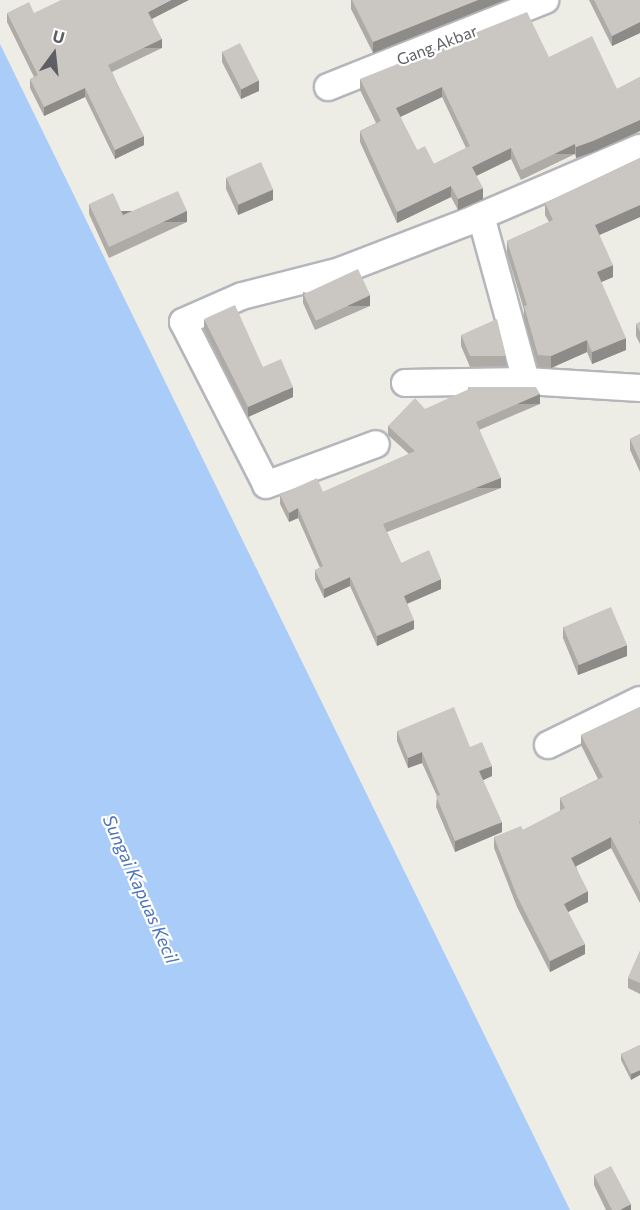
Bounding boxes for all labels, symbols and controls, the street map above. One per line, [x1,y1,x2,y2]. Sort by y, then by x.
street label: Gang Akbar [394,21,480,69]
north arrow [24,24,84,84]
text: U [51,25,67,47]
water label: Sungai Kapuas Kecil [99,811,183,967]

